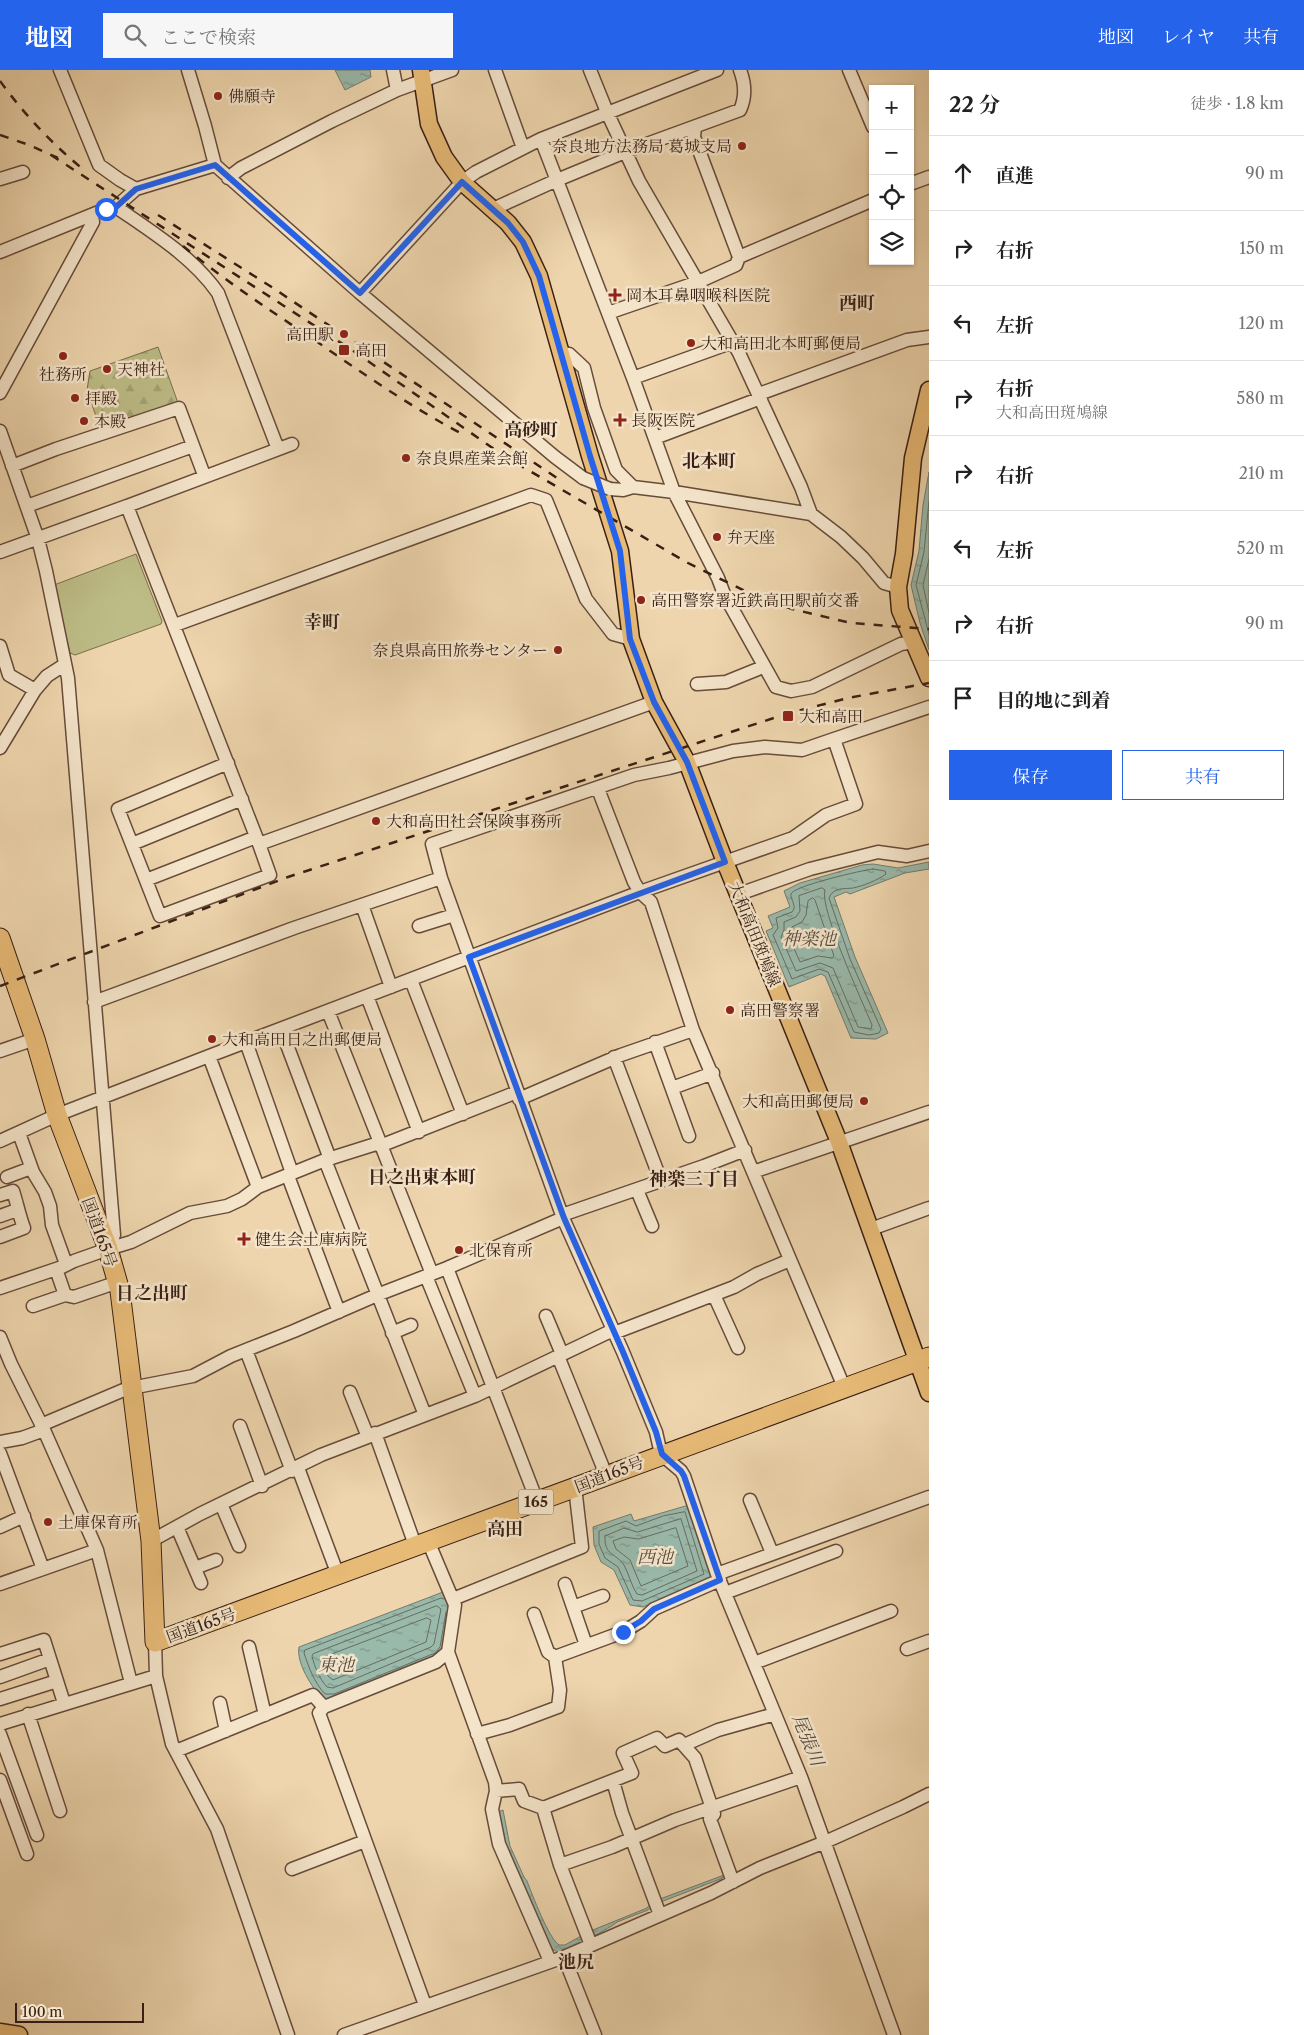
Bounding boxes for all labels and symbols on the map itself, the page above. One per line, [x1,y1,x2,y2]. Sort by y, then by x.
place label: 佛願寺 [228,86,276,106]
marker: 佛願寺 [212,90,224,102]
place label: 奈良地方法務局 葛城支局 [552,136,732,156]
marker: 奈良地方法務局 葛城支局 [736,140,748,152]
route start [95,198,118,221]
place label: 岡本耳鼻咽喉科医院 [626,285,770,305]
marker: 岡本耳鼻咽喉科医院 [608,288,622,302]
district label: 西町 [839,292,875,314]
place label: 高田駅 [286,324,334,344]
marker: 高田駅 [338,328,350,340]
place label: 大和高田北本町郵便局 [701,333,861,353]
marker: 大和高田北本町郵便局 [685,337,697,349]
place label: 高田 [355,340,387,360]
marker: 高田 [337,343,351,357]
marker: 社務所 [57,350,69,362]
place label: 天神社 [117,359,165,379]
marker: 天神社 [101,363,113,375]
place label: 社務所 [39,364,87,384]
place label: 拝殿 [85,388,117,408]
marker: 拝殿 [69,392,81,404]
place label: 長阪医院 [631,410,695,430]
place label: 本殿 [94,411,126,431]
marker: 長阪医院 [613,413,627,427]
marker: 本殿 [78,415,90,427]
district label: 高砂町 [504,419,558,441]
place label: 奈良県産業会館 [416,448,528,468]
district label: 北本町 [682,450,736,472]
marker: 奈良県産業会館 [400,452,412,464]
place label: 弁天座 [727,527,775,547]
marker: 弁天座 [711,531,723,543]
place label: 高田警察署近鉄高田駅前交番 [651,590,859,610]
marker: 高田警察署近鉄高田駅前交番 [635,594,647,606]
district label: 幸町 [304,611,340,633]
place label: 奈良県高田旅券センター [373,640,548,660]
marker: 奈良県高田旅券センター [552,644,564,656]
place label: 大和高田 [799,706,863,726]
marker: 大和高田 [781,709,795,723]
place label: 大和高田社会保険事務所 [386,811,562,831]
marker: 大和高田社会保険事務所 [370,815,382,827]
street label: 大和高田斑鳩線 [725,878,785,990]
water label: 神楽池 [782,928,838,950]
place label: 高田警察署 [740,1000,820,1020]
marker: 高田警察署 [724,1004,736,1016]
place label: 大和高田日之出郵便局 [222,1029,382,1049]
marker: 大和高田日之出郵便局 [206,1033,218,1045]
place label: 大和高田郵便局 [742,1091,854,1111]
marker: 大和高田郵便局 [858,1095,870,1107]
district label: 日之出東本町 [368,1166,476,1188]
district label: 神楽三丁目 [649,1168,739,1190]
street label: 国道165号 [78,1194,122,1270]
place label: 健生会土庫病院 [255,1229,367,1249]
marker: 健生会土庫病院 [237,1232,251,1246]
place label: 北保育所 [469,1240,533,1260]
marker: 北保育所 [453,1244,465,1256]
district label: 日之出町 [116,1282,188,1304]
street label: 国道165号 [571,1452,647,1496]
road number: 165 [518,1490,554,1514]
place label: 土庫保育所 [58,1512,138,1532]
marker: 土庫保育所 [42,1516,54,1528]
district label: 高田 [487,1518,523,1540]
water label: 西池 [637,1546,675,1568]
street label: 国道165号 [163,1603,239,1647]
route end [612,1621,635,1644]
water label: 東池 [318,1654,356,1676]
water label: 尾張川 [788,1711,829,1771]
district label: 池尻 [558,1951,594,1973]
scale bar [15,2000,144,2023]

